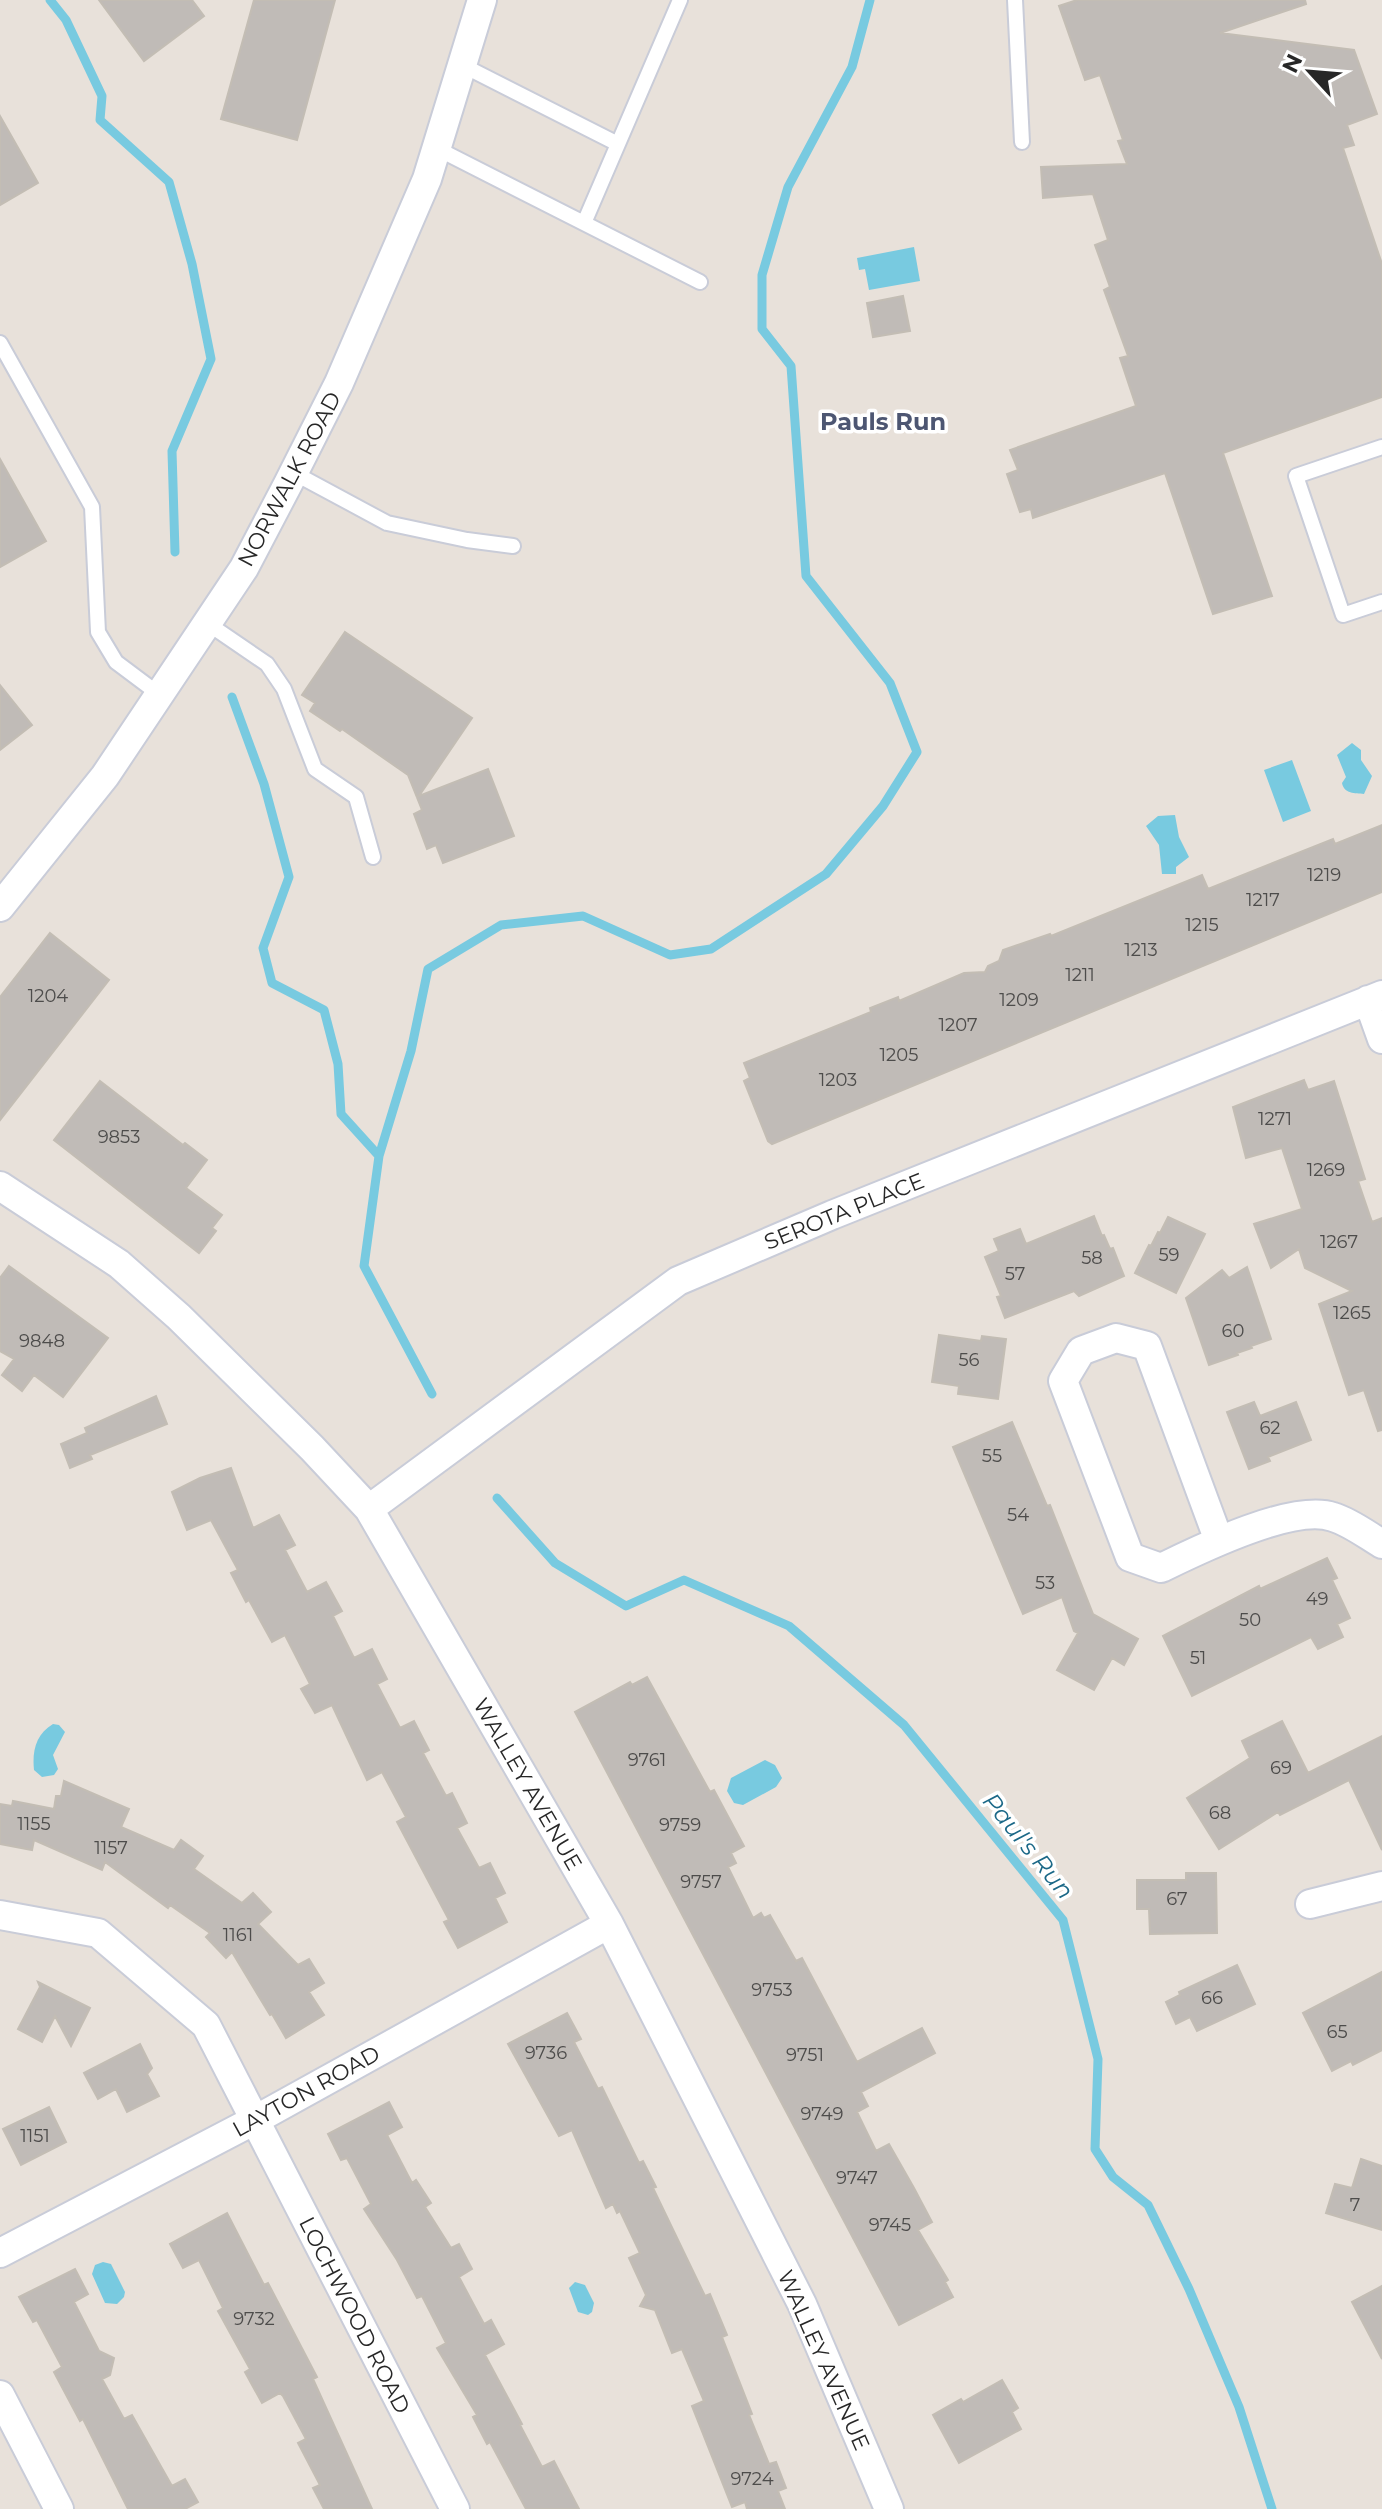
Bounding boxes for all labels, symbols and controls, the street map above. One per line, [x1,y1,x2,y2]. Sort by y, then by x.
north arrow [1270,32,1350,112]
text: N [1276,50,1309,77]
street label: NORWALK ROAD [232,387,347,571]
district label: Pauls Run [820,407,946,436]
house number: 1219 [1307,864,1341,886]
house number: 1217 [1246,889,1280,911]
house number: 1215 [1185,914,1219,936]
house number: 1213 [1124,939,1158,961]
house number: 1211 [1065,964,1095,986]
house number: 1204 [28,985,68,1007]
house number: 1209 [999,989,1039,1011]
house number: 1207 [938,1014,978,1036]
house number: 1205 [880,1044,918,1066]
house number: 1203 [819,1069,857,1091]
house number: 1271 [1258,1108,1292,1130]
house number: 9853 [98,1126,140,1148]
house number: 1269 [1307,1159,1345,1181]
street label: SEROTA PLACE [760,1167,928,1256]
house number: 1267 [1320,1231,1358,1253]
house number: 59 [1158,1244,1180,1266]
house number: 58 [1081,1247,1103,1269]
house number: 57 [1005,1263,1025,1285]
house number: 1265 [1333,1302,1371,1324]
house number: 60 [1222,1320,1244,1342]
house number: 9848 [19,1330,65,1352]
house number: 56 [958,1349,980,1371]
house number: 62 [1259,1417,1281,1439]
house number: 55 [982,1445,1002,1467]
house number: 54 [1007,1504,1029,1526]
house number: 53 [1035,1572,1055,1594]
house number: 49 [1306,1588,1328,1610]
house number: 50 [1239,1609,1261,1631]
house number: 51 [1190,1647,1206,1669]
street label: WALLEY AVENUE [467,1693,588,1875]
house number: 9761 [628,1749,666,1771]
house number: 69 [1270,1757,1292,1779]
water label: Paul's Run [977,1787,1080,1905]
house number: 68 [1209,1802,1231,1824]
house number: 1155 [17,1813,51,1835]
house number: 9759 [659,1814,701,1836]
house number: 1157 [94,1837,128,1859]
house number: 9757 [680,1871,722,1893]
house number: 67 [1166,1888,1188,1910]
house number: 1161 [223,1924,253,1946]
house number: 9753 [751,1979,793,2001]
house number: 66 [1201,1987,1223,2009]
house number: 65 [1326,2021,1348,2043]
street label: LAYTON ROAD [228,2040,385,2143]
house number: 9736 [525,2042,567,2064]
house number: 9751 [786,2044,824,2066]
house number: 9749 [801,2103,844,2125]
house number: 1151 [20,2125,50,2147]
house number: 9747 [836,2167,878,2189]
house number: 7 [1350,2194,1360,2216]
street label: LOCHWOOD ROAD [293,2212,416,2418]
house number: 9745 [869,2214,911,2236]
street label: WALLEY AVENUE [772,2266,875,2454]
house number: 9732 [233,2308,275,2330]
house number: 9724 [730,2468,774,2490]

